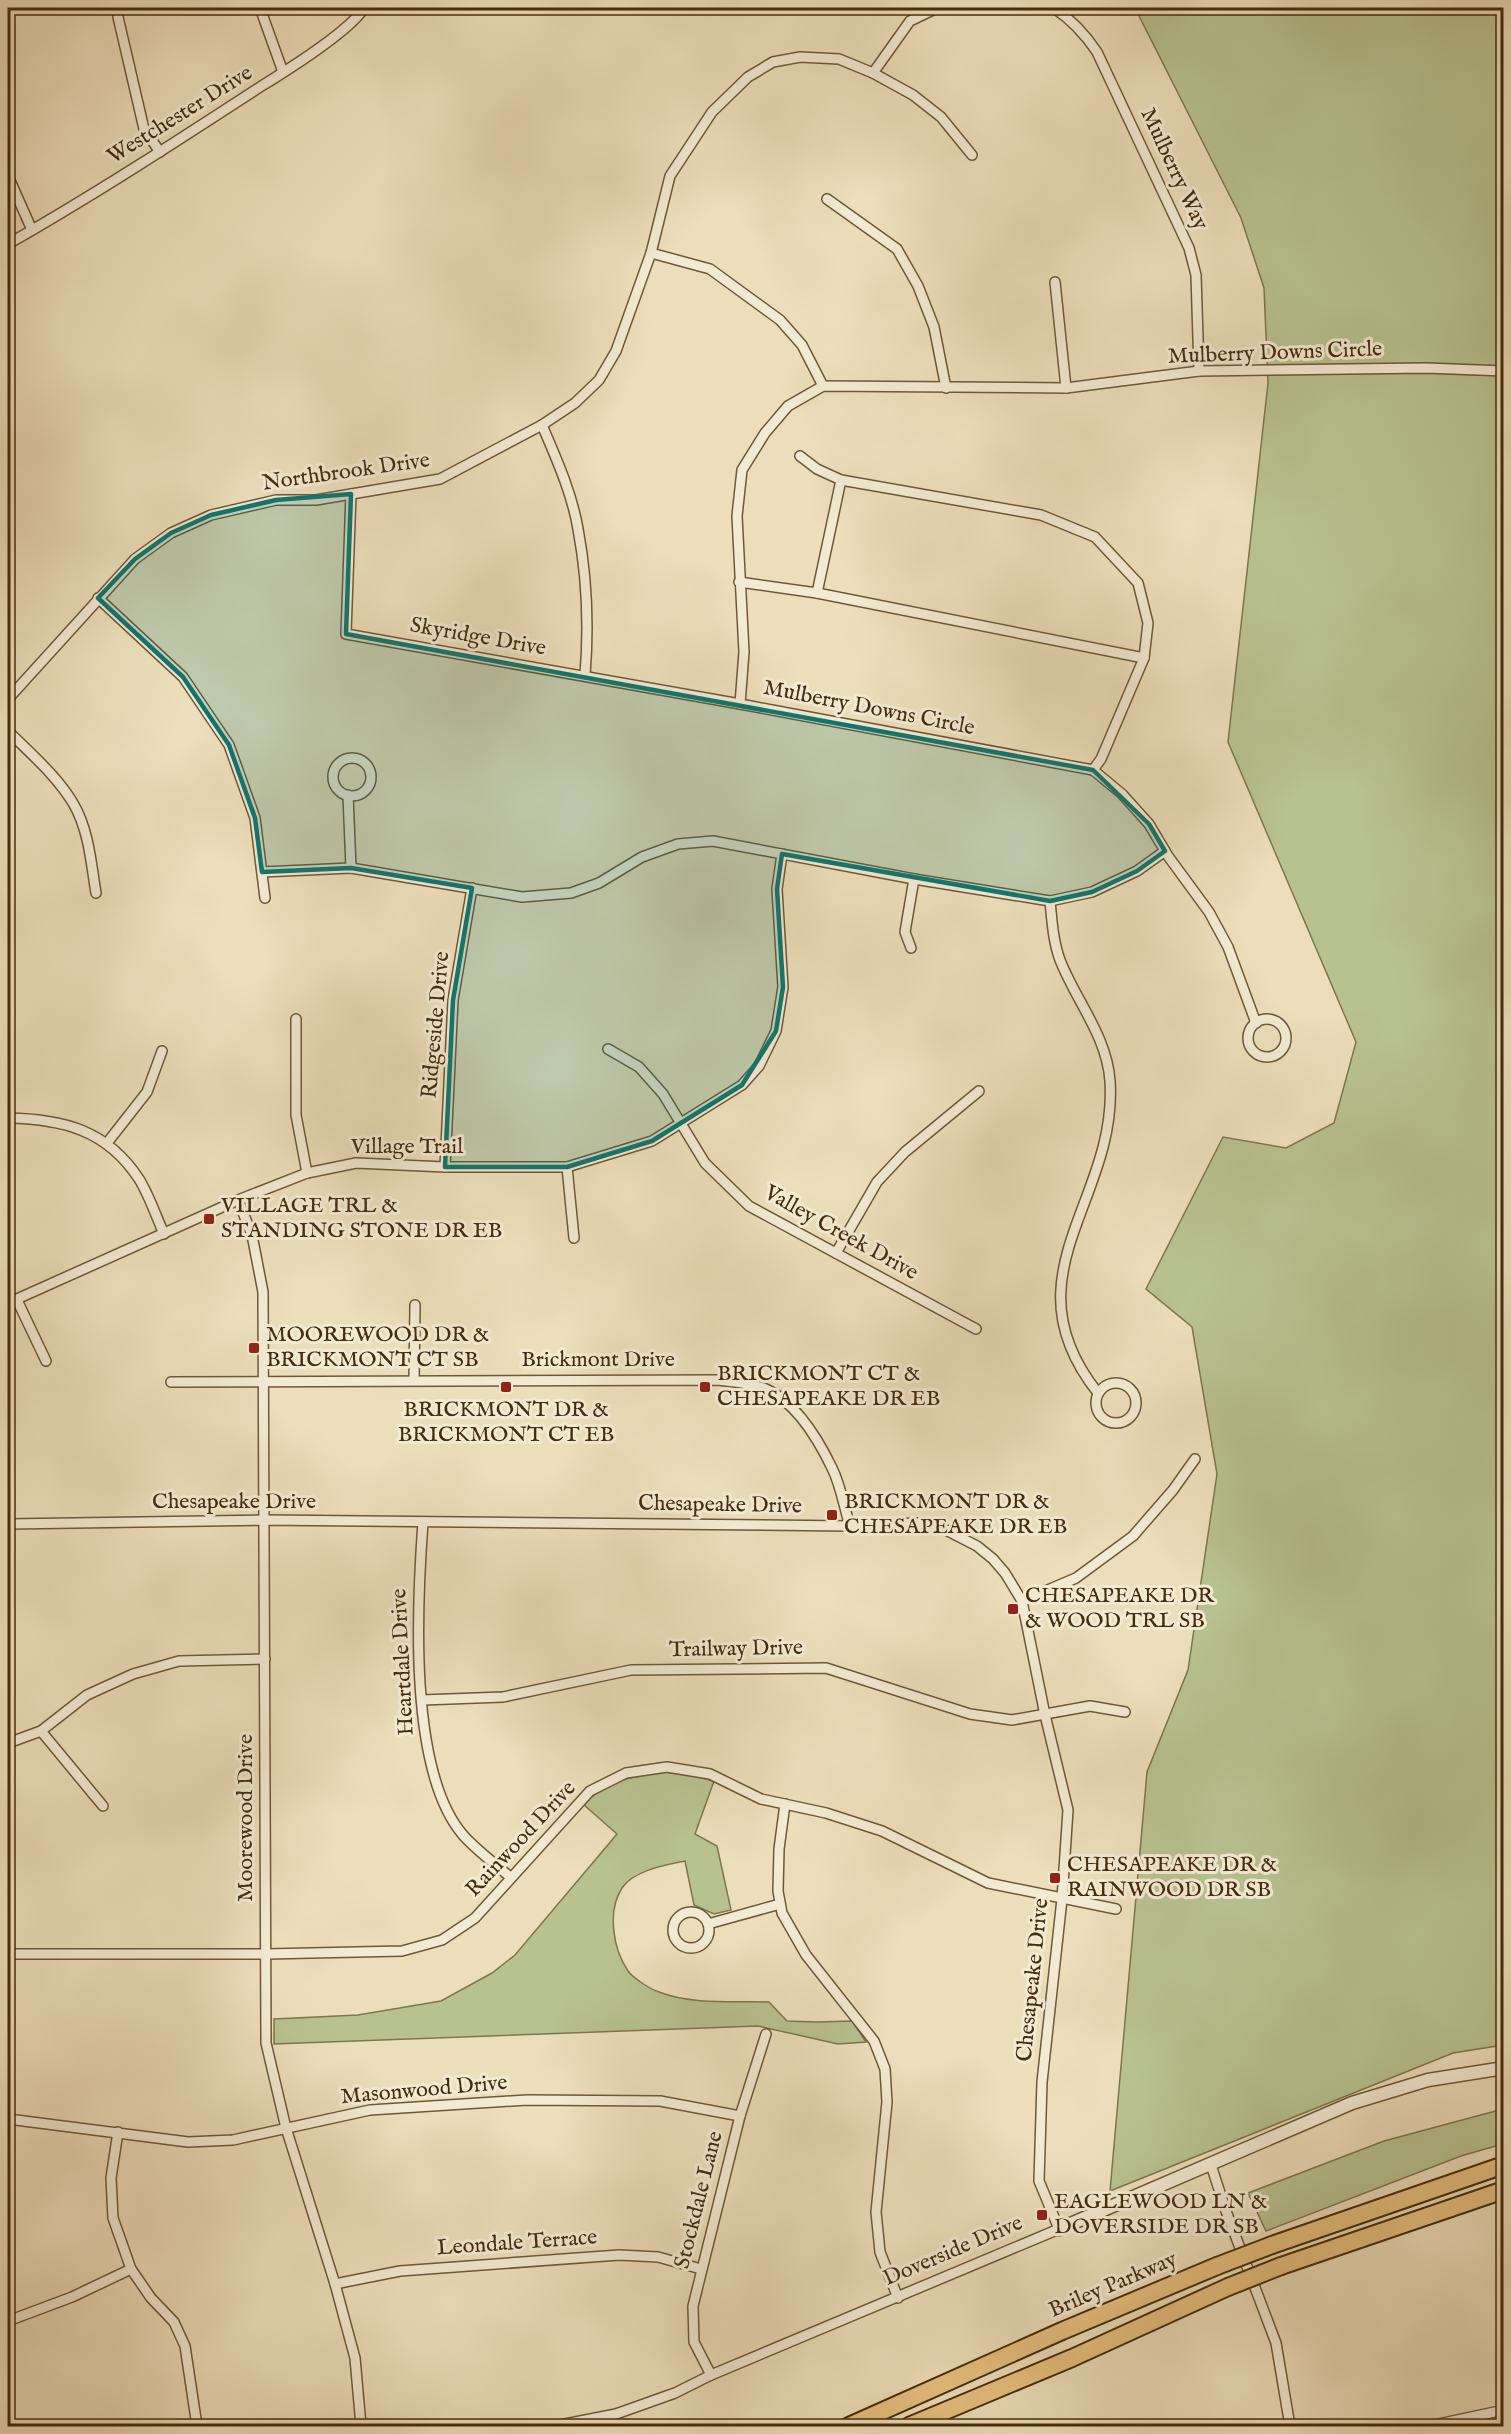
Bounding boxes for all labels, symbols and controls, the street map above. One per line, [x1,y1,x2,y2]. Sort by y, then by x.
street label: Westchester Drive [102,59,258,171]
street label: Mulberry Way [1134,104,1214,235]
street label: Mulberry Downs Circle [1167,335,1383,371]
street label: Northbrook Drive [260,446,432,498]
street label: Skyridge Drive [408,611,548,663]
street label: Mulberry Downs Circle [761,674,977,742]
street label: Ridgeside Drive [416,950,456,1100]
street label: Village Trail [350,1133,463,1161]
street label: Valley Creek Drive [758,1179,923,1287]
place label: VILLAGE TRL & STANDING STONE DR EB [220,1192,502,1245]
marker: VILLAGE TRL & STANDING STONE DR EB [202,1212,216,1226]
place label: MOOREWOOD DR & BRICKMONT CT SB [266,1321,489,1374]
marker: MOOREWOOD DR & BRICKMONT CT SB [247,1341,261,1355]
street label: Brickmont Drive [521,1346,675,1374]
place label: BRICKMONT CT & CHESAPEAKE DR EB [717,1360,940,1413]
marker: BRICKMONT DR & BRICKMONT CT EB [499,1380,513,1394]
marker: BRICKMONT CT & CHESAPEAKE DR EB [698,1380,712,1394]
place label: BRICKMONT DR & BRICKMONT CT EB [398,1396,614,1449]
street label: Chesapeake Drive [152,1488,316,1516]
place label: BRICKMONT DR & CHESAPEAKE DR EB [844,1488,1067,1541]
street label: Chesapeake Drive [638,1490,802,1520]
marker: BRICKMONT DR & CHESAPEAKE DR EB [825,1508,839,1522]
place label: CHESAPEAKE DR & WOOD TRL SB [1025,1582,1215,1635]
street label: Heartdale Drive [385,1588,421,1736]
marker: CHESAPEAKE DR & WOOD TRL SB [1006,1602,1020,1616]
street label: Trailway Drive [669,1634,803,1664]
street label: Moorewood Drive [232,1734,260,1902]
street label: Rainwood Drive [460,1775,582,1903]
place label: CHESAPEAKE DR & RAINWOOD DR SB [1067,1851,1277,1904]
marker: CHESAPEAKE DR & RAINWOOD DR SB [1048,1871,1062,1885]
street label: Chesapeake Drive [1011,1897,1055,2063]
street label: Masonwood Drive [340,2069,508,2111]
street label: Stockdale Lane [668,2128,730,2272]
place label: EAGLEWOOD LN & DOVERSIDE DR SB [1054,2188,1267,2241]
marker: EAGLEWOOD LN & DOVERSIDE DR SB [1035,2208,1049,2222]
street label: Doverside Drive [879,2209,1027,2293]
street label: Leondale Terrace [436,2223,598,2263]
street label: Briley Parkway [1045,2245,1181,2325]

